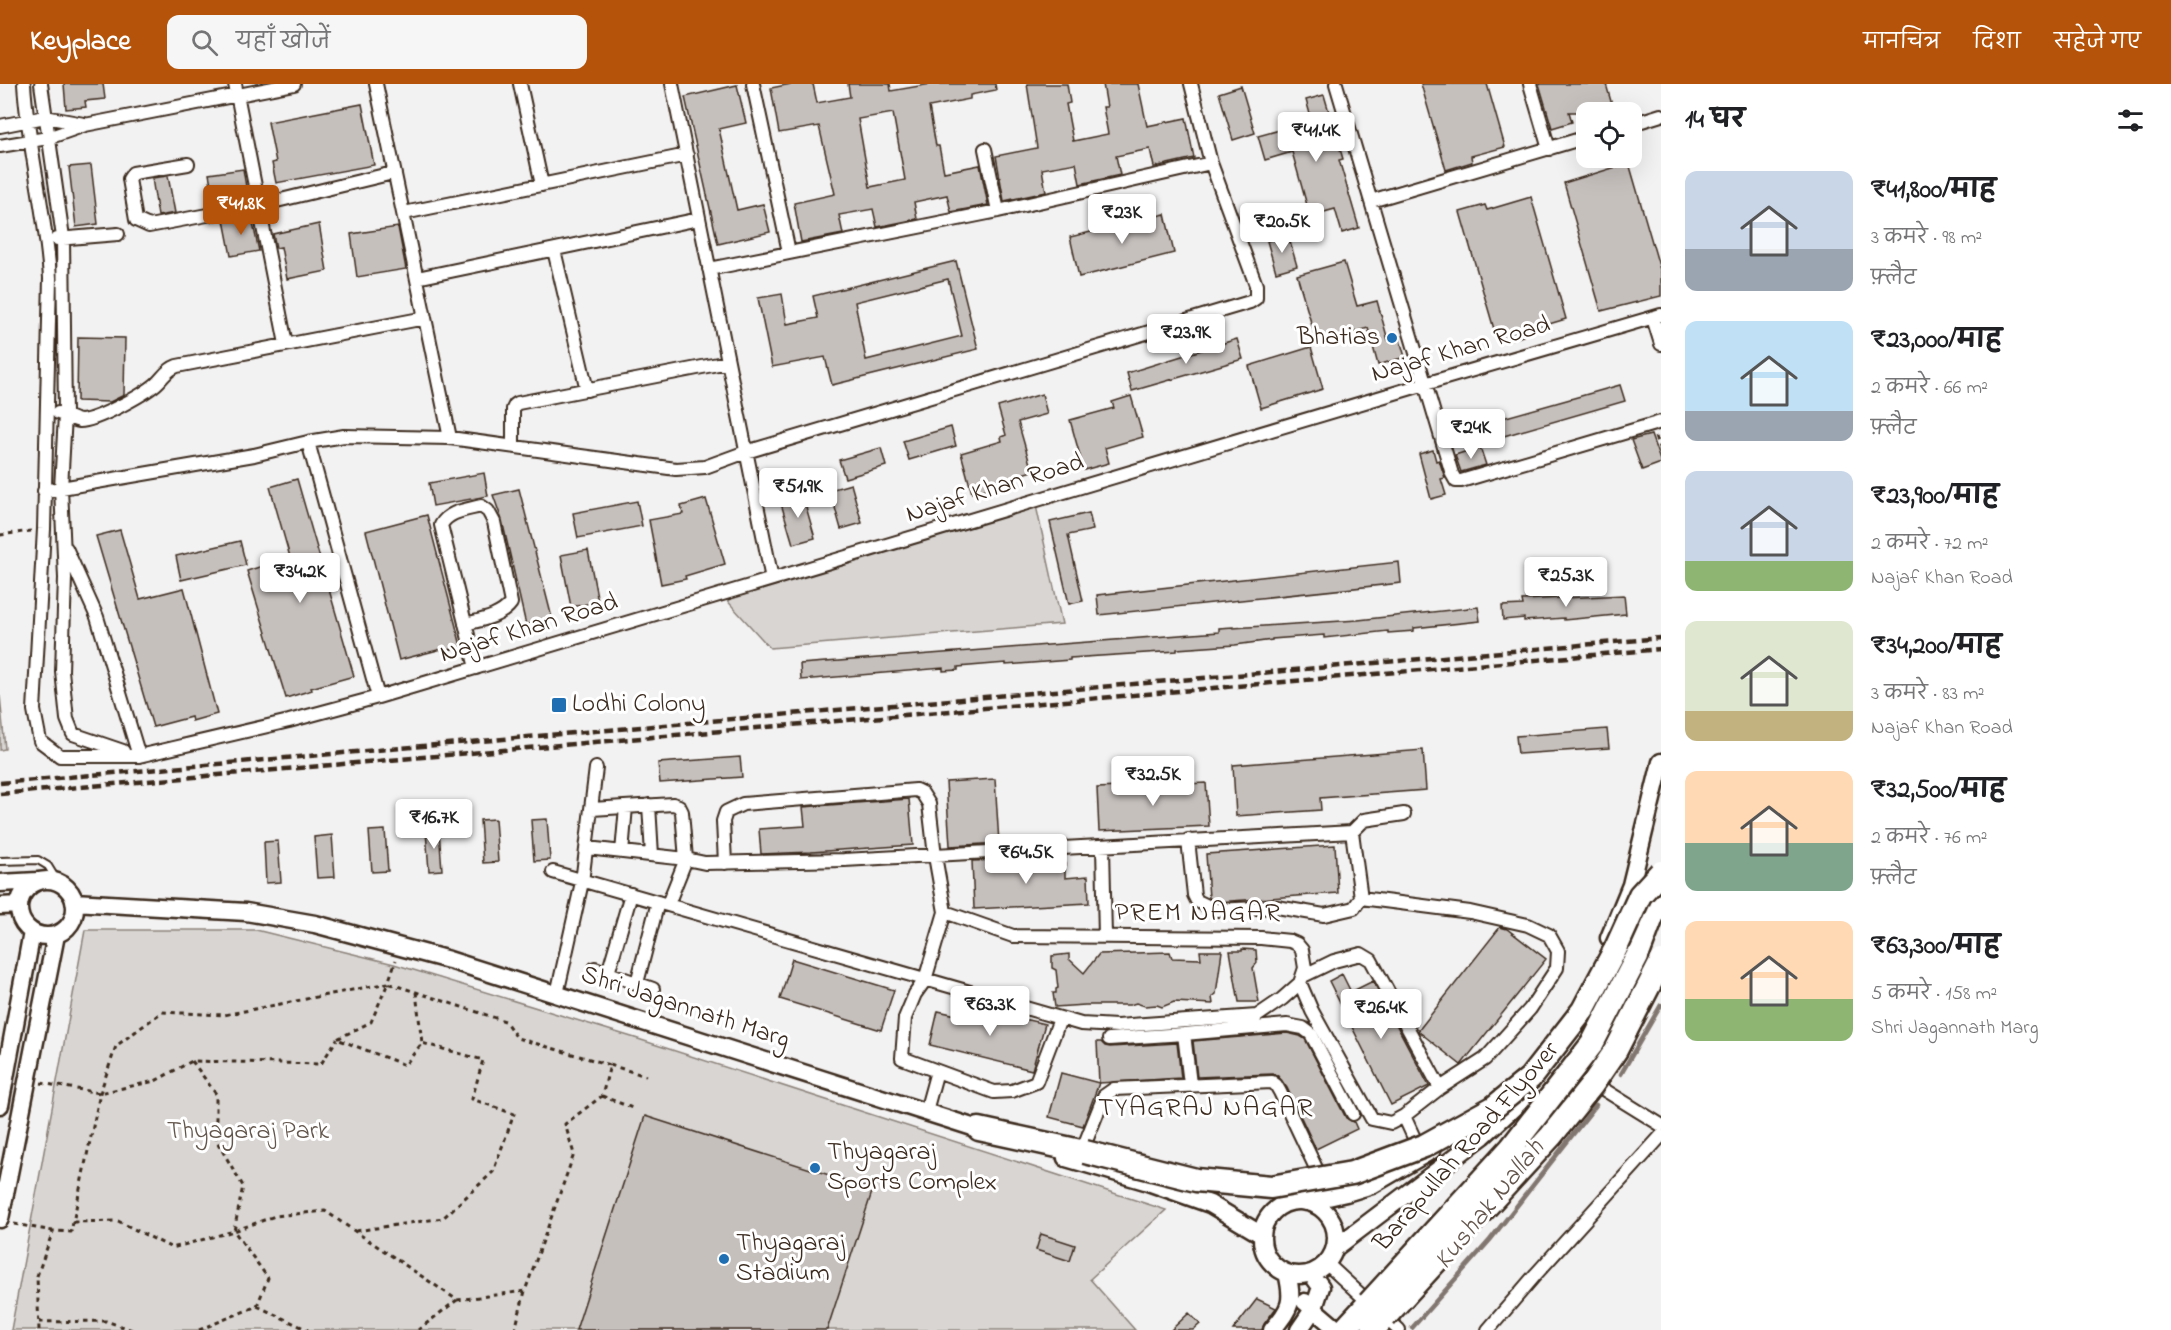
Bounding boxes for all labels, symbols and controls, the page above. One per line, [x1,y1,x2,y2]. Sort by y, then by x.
search box [167,15,587,69]
text: Keyplace [30,22,131,63]
icon: search [188,26,221,59]
text: यहाँ खोजें [236,27,330,59]
text: मानचित्र [1863,28,1940,58]
text: दिशा [1973,28,2021,58]
text: सहेजे गए [2054,28,2141,58]
map controls [1576,102,1642,168]
button: locate [1576,102,1642,168]
text: 14 घर [1685,102,1745,140]
icon: filters [2114,104,2147,137]
pin: ₹41.4K [1267,112,1365,163]
text: ₹41.4K [1292,117,1340,146]
text: ₹41,800/माह [1871,172,1996,210]
pin: ₹41.8K [192,185,290,236]
text: ₹41.8K [217,190,265,219]
pin: ₹23K [1086,194,1158,245]
icon: home [1733,195,1805,267]
text: ₹23K [1102,199,1142,228]
pin: ₹20.5K [1233,203,1331,254]
text: ₹20.5K [1254,208,1310,237]
text: 3 कमरे · 98 m² [1871,224,1982,253]
text: फ़्लैट [1871,265,1917,294]
street label: Najaf Khan Road [1367,306,1555,394]
pin: ₹23.9K [1137,314,1235,365]
text: ₹23.9K [1161,319,1211,348]
place label: Bhatias [1296,319,1380,357]
text: ₹23,000/माह [1871,322,2002,360]
marker: Bhatias [1385,331,1399,345]
icon: home [1733,345,1805,417]
text: 2 कमरे · 66 m² [1871,374,1988,403]
pin: ₹24K [1435,409,1507,460]
text: ₹24K [1451,414,1491,443]
text: फ़्लैट [1871,415,1917,444]
street label: Najaf Khan Road [901,444,1089,534]
pin: ₹51.9K [749,468,847,519]
text: ₹51.9K [773,473,823,502]
text: ₹23,900/माह [1871,478,1999,516]
icon: home [1733,495,1805,567]
text: 2 कमरे · 72 m² [1871,530,1988,559]
pin: ₹34.2K [251,553,349,604]
pin: ₹25.3K [1517,557,1615,608]
text: ₹34.2K [274,558,326,587]
text: ₹25.3K [1538,562,1594,591]
text: Najaf Khan Road [1871,564,2013,593]
street label: Najaf Khan Road [435,584,623,674]
text: ₹34,200/माह [1871,628,2002,666]
icon: home [1733,645,1805,717]
text: 3 कमरे · 83 m² [1871,680,1984,709]
place label: Lodhi Colony [572,686,705,724]
marker: Lodhi Colony [550,696,568,714]
text: Najaf Khan Road [1871,714,2013,743]
pin: ₹32.5K [1104,756,1202,807]
text: ₹32.5K [1125,761,1181,790]
text: ₹32,500/माह [1871,772,2006,810]
icon: home [1733,795,1805,867]
pin: ₹16.7K [385,799,483,850]
text: ₹16.7K [409,804,459,833]
text: 2 कमरे · 76 m² [1871,824,1987,853]
pin: ₹64.5K [977,834,1075,885]
text: ₹64.5K [999,839,1053,868]
text: फ़्लैट [1871,865,1917,894]
district label: PREM NAGAR [1115,894,1281,933]
text: ₹63,300/माह [1871,928,2000,966]
icon: home [1733,945,1805,1017]
street label: Shri Jagannath Marg [576,956,794,1060]
text: 5 कमरे · 158 m² [1871,980,1997,1009]
pin: ₹63.3K [941,986,1039,1037]
pin: ₹26.4K [1332,989,1430,1040]
text: ₹63.3K [964,991,1016,1020]
text: ₹26.4K [1355,994,1407,1023]
text: Shri Jagannath Marg [1871,1014,2038,1043]
street label: Barapullah Road Flyover [1364,1033,1570,1261]
district label: TYAGRAJ NAGAR [1098,1089,1314,1128]
park label: Thyagaraj Park [167,1113,330,1151]
water label: Kushak Nallah [1425,1131,1555,1278]
place label: Thyagaraj Sports Complex [827,1134,997,1202]
marker: Thyagaraj Sports Complex [808,1161,822,1175]
place label: Thyagaraj Stadium [736,1225,846,1293]
marker: Thyagaraj Stadium [717,1252,731,1266]

